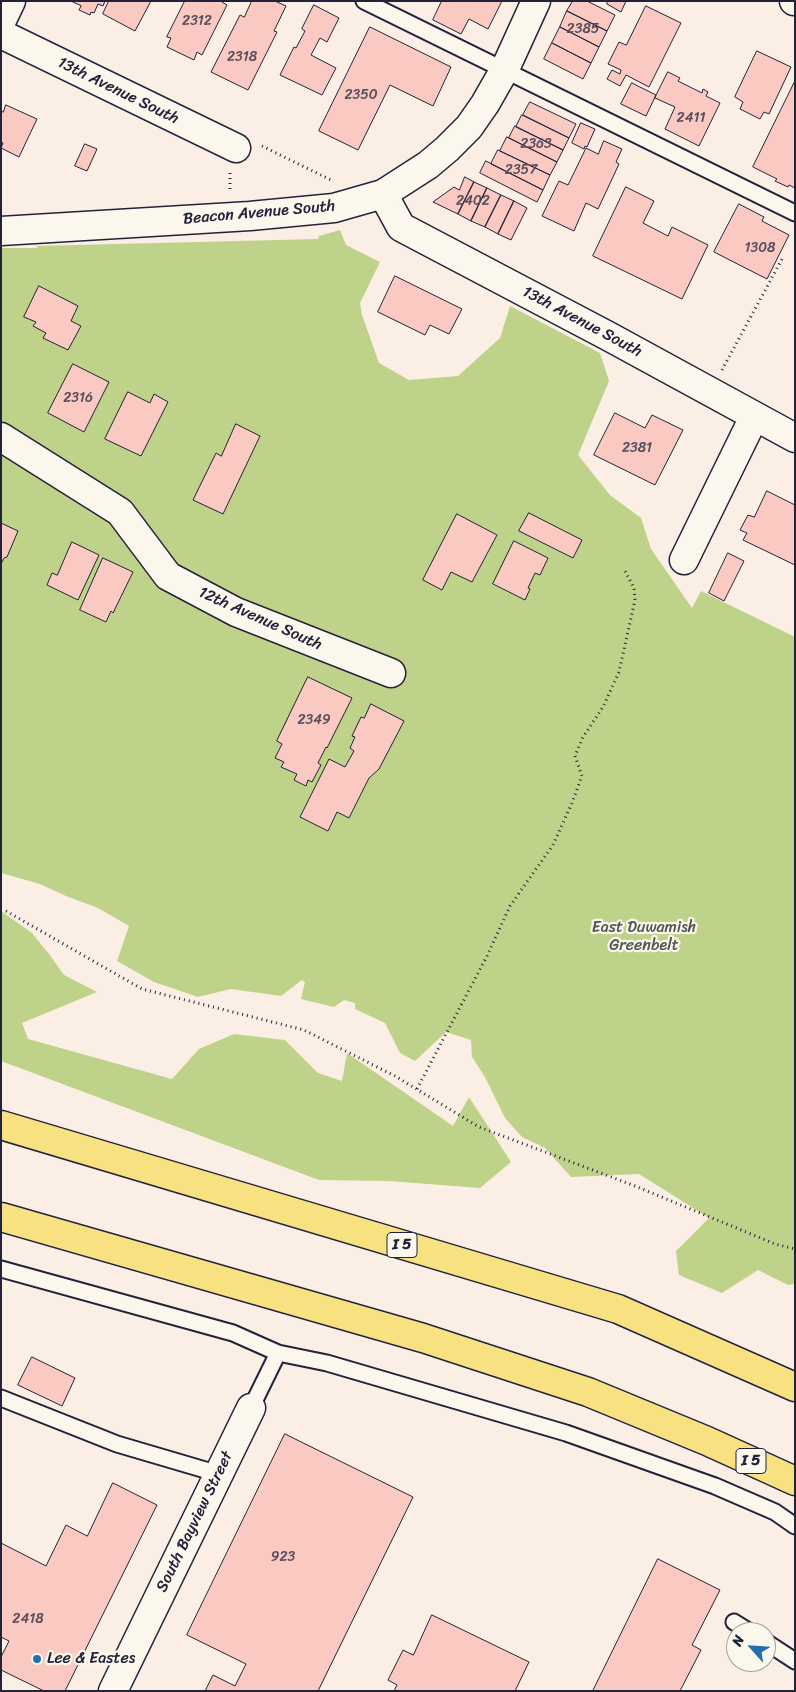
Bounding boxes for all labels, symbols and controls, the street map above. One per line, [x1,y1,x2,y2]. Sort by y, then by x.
house number: 2312 [182,13,212,29]
house number: 2385 [567,21,599,37]
house number: 2318 [227,49,257,65]
street label: 13th Avenue South [54,53,182,129]
house number: 2350 [344,87,378,103]
house number: 2411 [677,110,705,126]
house number: 2363 [520,136,552,152]
house number: 2357 [505,162,537,178]
house number: 2402 [456,193,490,209]
street label: Beacon Avenue South [182,197,336,229]
house number: 1308 [745,240,775,256]
street label: 13th Avenue South [519,282,645,362]
house number: 2316 [63,390,93,406]
house number: 2381 [622,440,652,456]
street label: 12th Avenue South [195,583,325,655]
house number: 2349 [297,712,331,728]
park label: East Duwamish Greenbelt [592,918,696,956]
road number: I 5 [387,1232,417,1258]
road number: I 5 [736,1448,766,1474]
street label: South Bayview Street [153,1449,237,1595]
house number: 923 [271,1549,295,1565]
house number: 2418 [12,1611,44,1627]
north arrow [726,1622,776,1672]
text: N [725,1631,751,1650]
place label: Lee & Eastes [47,1649,135,1669]
marker: Lee & Eastes [31,1653,43,1665]

